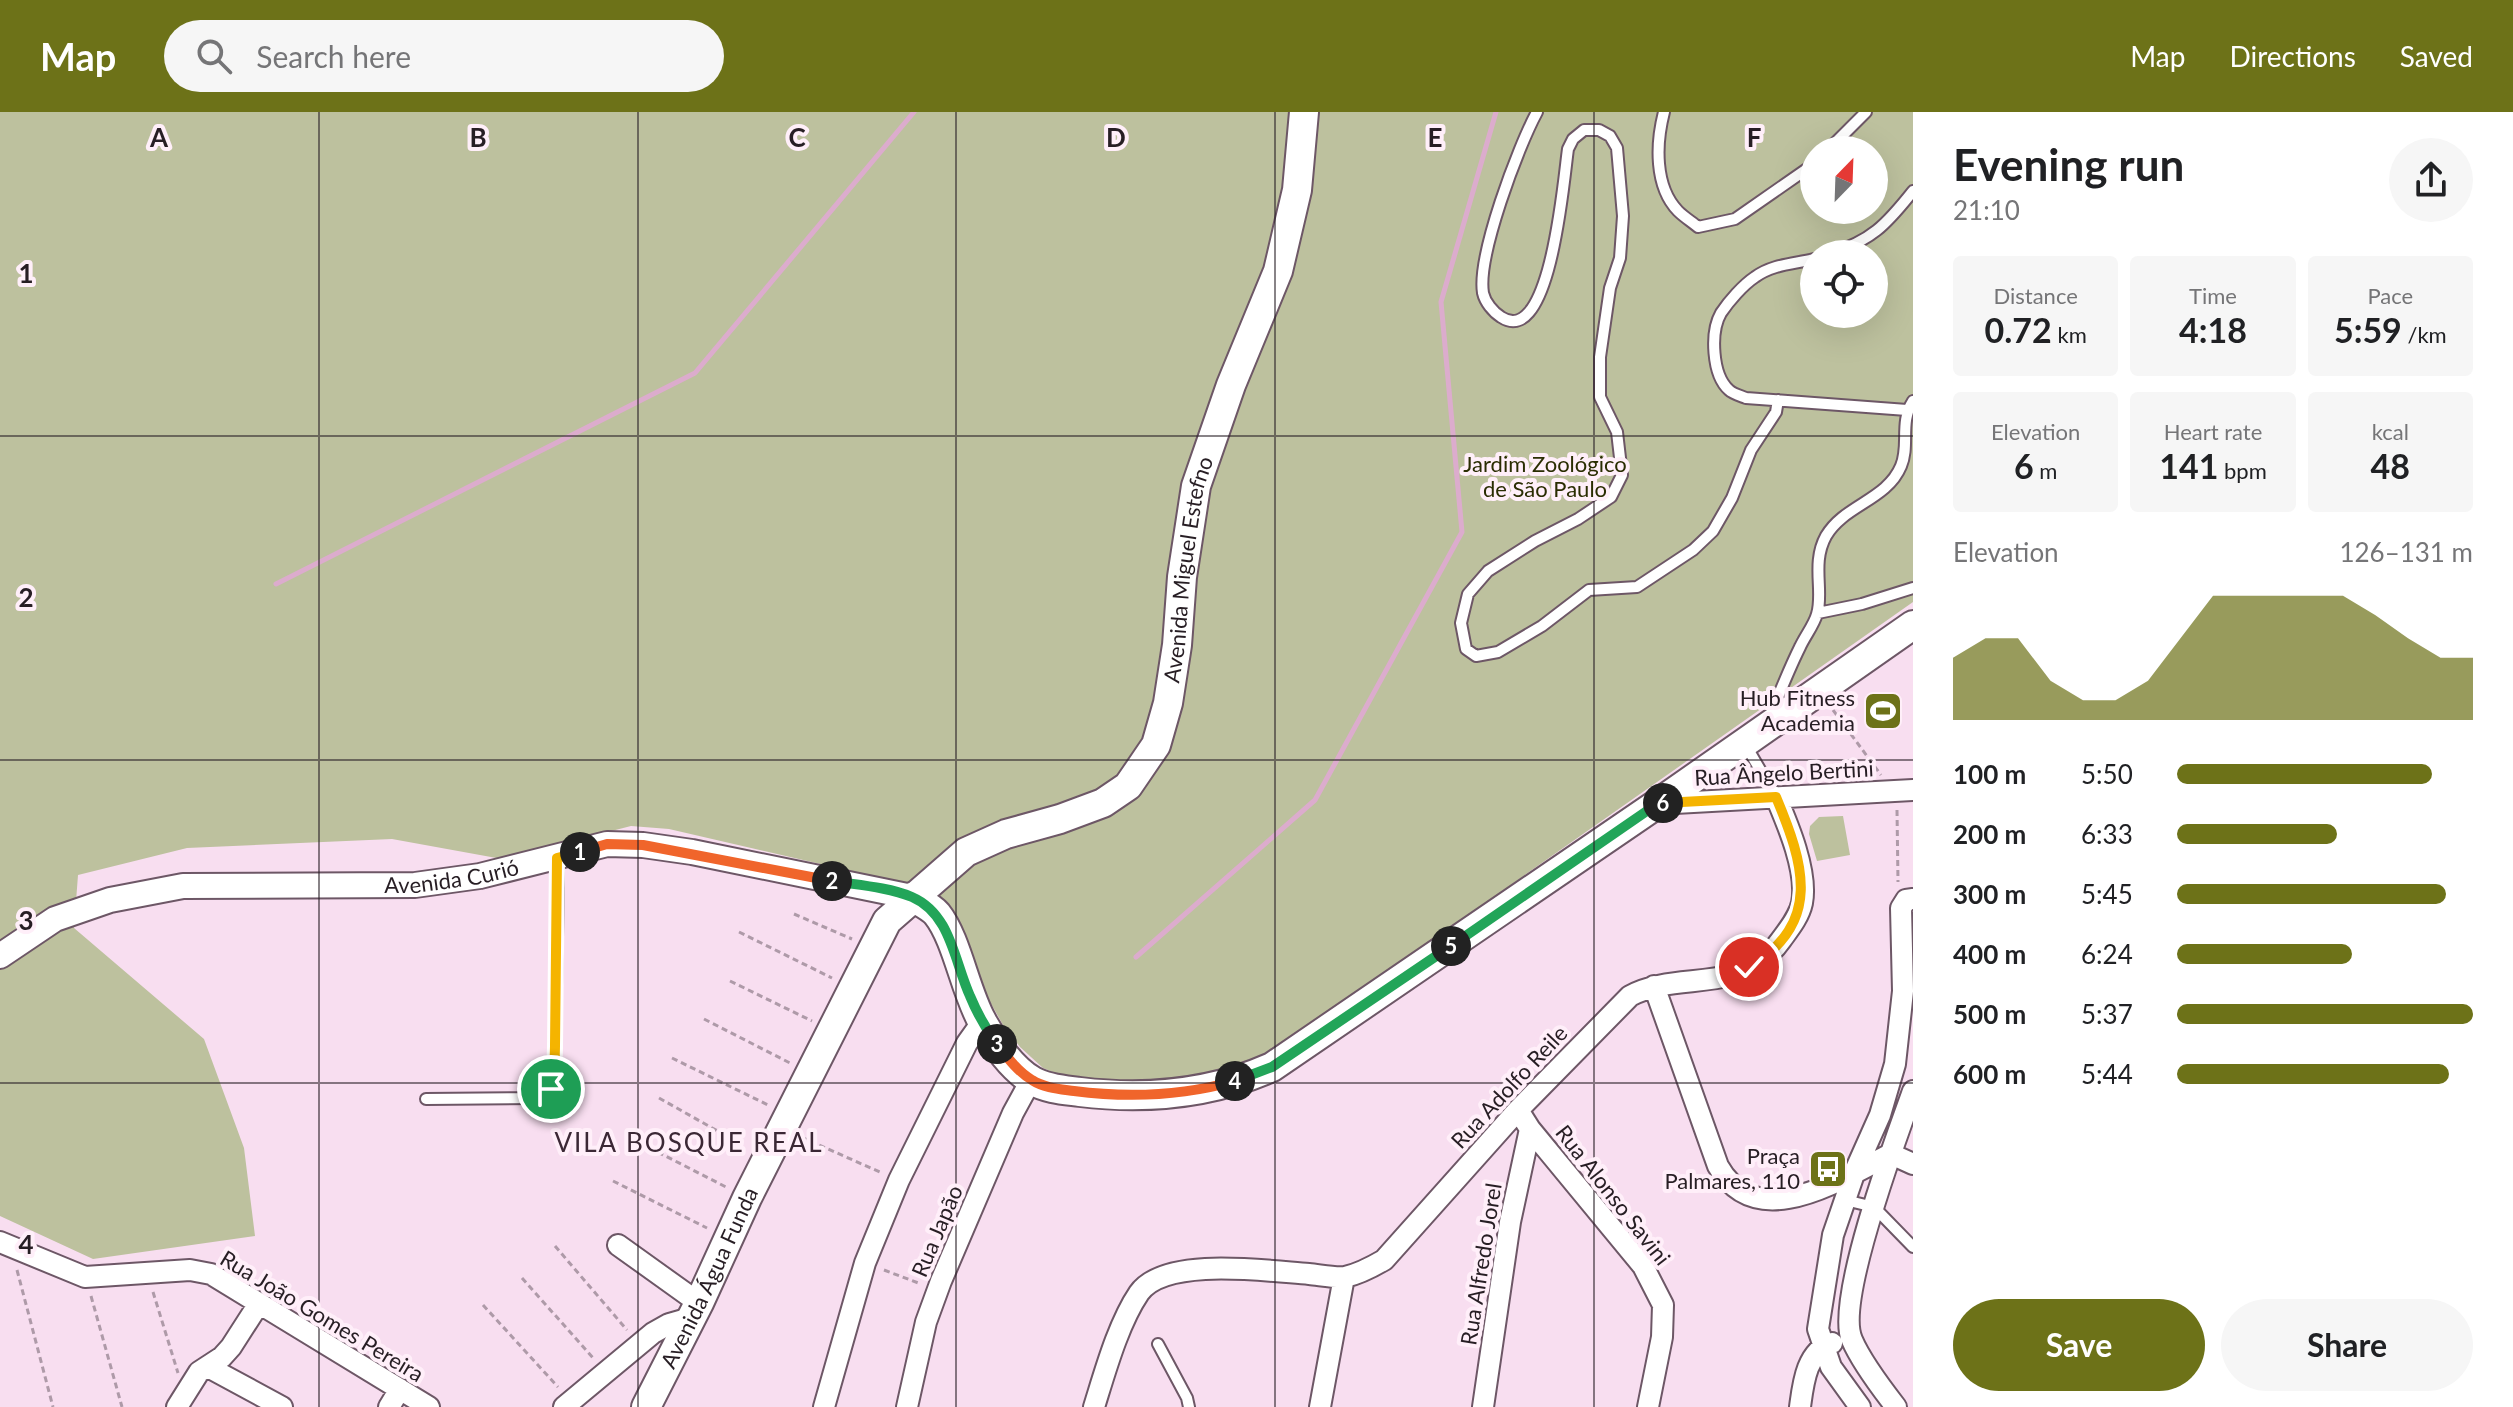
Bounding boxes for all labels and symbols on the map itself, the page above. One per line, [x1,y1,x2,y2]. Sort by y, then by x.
text: A [149,121,169,153]
text: B [469,121,487,153]
text: C [788,121,806,153]
text: D [1106,121,1126,153]
text: E [1428,121,1442,153]
text: F [1747,121,1761,153]
north arrow [1800,136,1888,224]
text: 1 [18,257,34,289]
park label: Jardim Zoológico de São Paulo [1463,450,1627,502]
street label: Avenida Miguel Estefno [1157,452,1218,684]
text: 2 [18,581,34,613]
place label: Hub Fitness Academia [1740,684,1855,736]
sports icon: Hub Fitness Academia [1862,690,1904,732]
street label: Rua Ângelo Bertini [1694,754,1874,791]
pin: 6 [1643,783,1683,823]
pin: 1 [560,832,600,872]
street label: Avenida Curió [384,853,521,899]
pin: 2 [812,861,852,901]
text: 3 [18,904,34,936]
pin: 5 [1431,926,1471,966]
pin [1715,933,1783,1001]
street label: Rua Adolfo Reile [1445,1020,1572,1154]
pin: 3 [977,1024,1017,1064]
pin [517,1055,585,1123]
pin: 4 [1215,1061,1255,1101]
street label: Rua Alonso Savini [1550,1119,1677,1270]
district label: VILA BOSQUE REAL [554,1126,824,1158]
place label: Praça Palmares, 110 [1664,1142,1800,1194]
bus stop icon: Praça Palmares, 110 [1807,1148,1849,1190]
street label: Rua Japão [905,1181,968,1281]
street label: Rua Alfredo Jorel [1454,1181,1507,1347]
street label: Avenida Água Funda [654,1182,763,1372]
text: 4 [18,1228,34,1260]
street label: Rua João Gomes Pereira [216,1244,429,1387]

